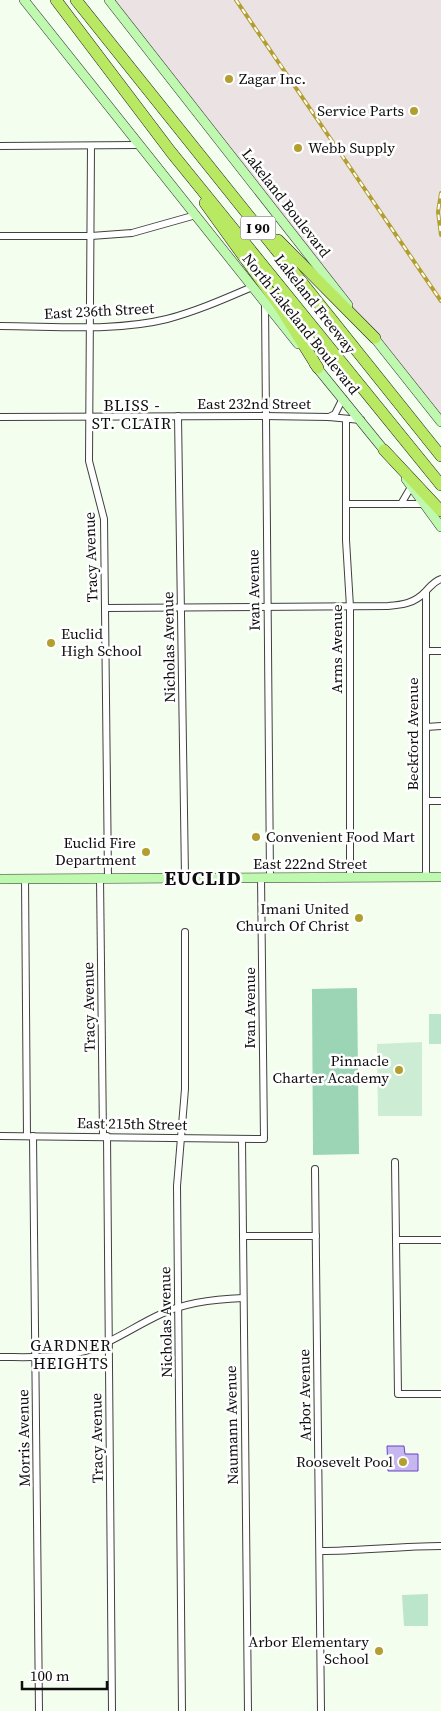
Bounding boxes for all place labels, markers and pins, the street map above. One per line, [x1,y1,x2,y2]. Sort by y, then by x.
place label: Zagar Inc. [239,68,306,89]
marker: Zagar Inc. [223,73,235,85]
place label: Service Parts [317,100,404,121]
marker: Service Parts [408,105,420,117]
place label: Webb Supply [308,137,395,158]
marker: Webb Supply [292,142,304,154]
place label: Euclid High School [61,623,143,661]
marker: Euclid High School [45,637,57,649]
place label: Convenient Food Mart [266,826,415,847]
marker: Convenient Food Mart [250,831,262,843]
place label: Euclid Fire Department [55,832,136,870]
marker: Euclid Fire Department [140,846,152,858]
place label: Imani United Church Of Christ [236,898,349,936]
marker: Imani United Church Of Christ [353,912,365,924]
place label: Pinnacle Charter Academy [272,1050,389,1088]
marker: Pinnacle Charter Academy [393,1064,405,1076]
place label: Roosevelt Pool [296,1451,394,1472]
marker: Roosevelt Pool [397,1456,409,1468]
place label: Arbor Elementary School [248,1631,370,1669]
marker: Arbor Elementary School [373,1645,385,1657]

